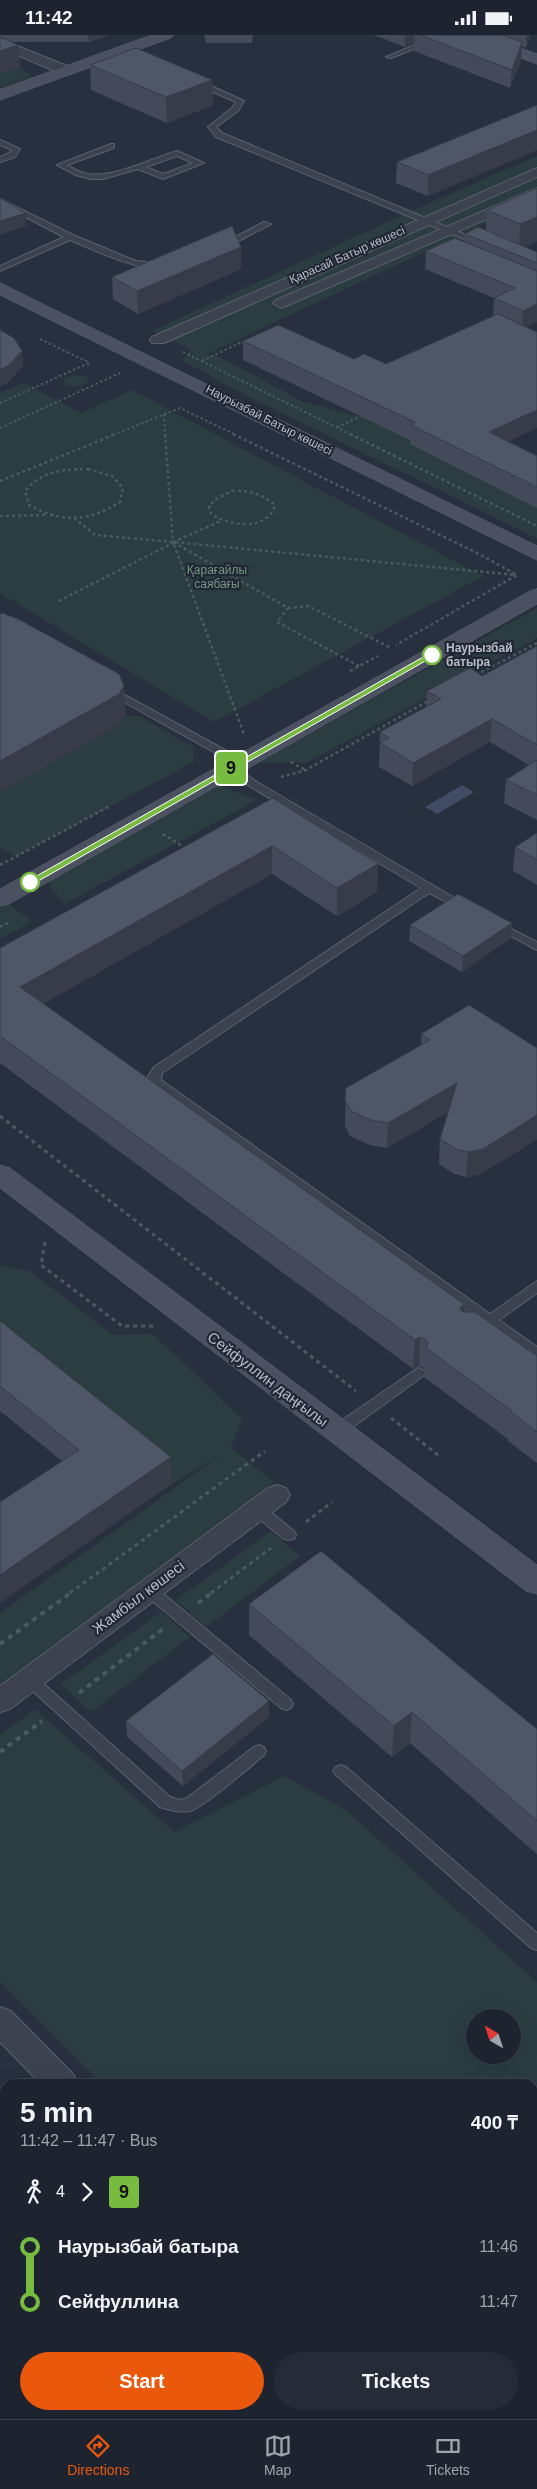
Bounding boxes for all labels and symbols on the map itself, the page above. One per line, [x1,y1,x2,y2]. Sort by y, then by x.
street label: Қарасай Батыр көшесі [287,223,407,287]
street label: Наурызбай Батыр көшесі [203,382,335,458]
park label: Қарағайлы саябағы [187,563,247,591]
place label: Наурызбай батыра [446,641,513,669]
marker: Наурызбай батыра [422,645,442,665]
line badge: 9 [215,752,247,784]
unlabelled marker [20,872,40,892]
street label: Сейфуллин даңғылы [204,1328,332,1430]
street label: Жамбыл көшесі [89,1557,187,1637]
north arrow [466,2009,521,2064]

